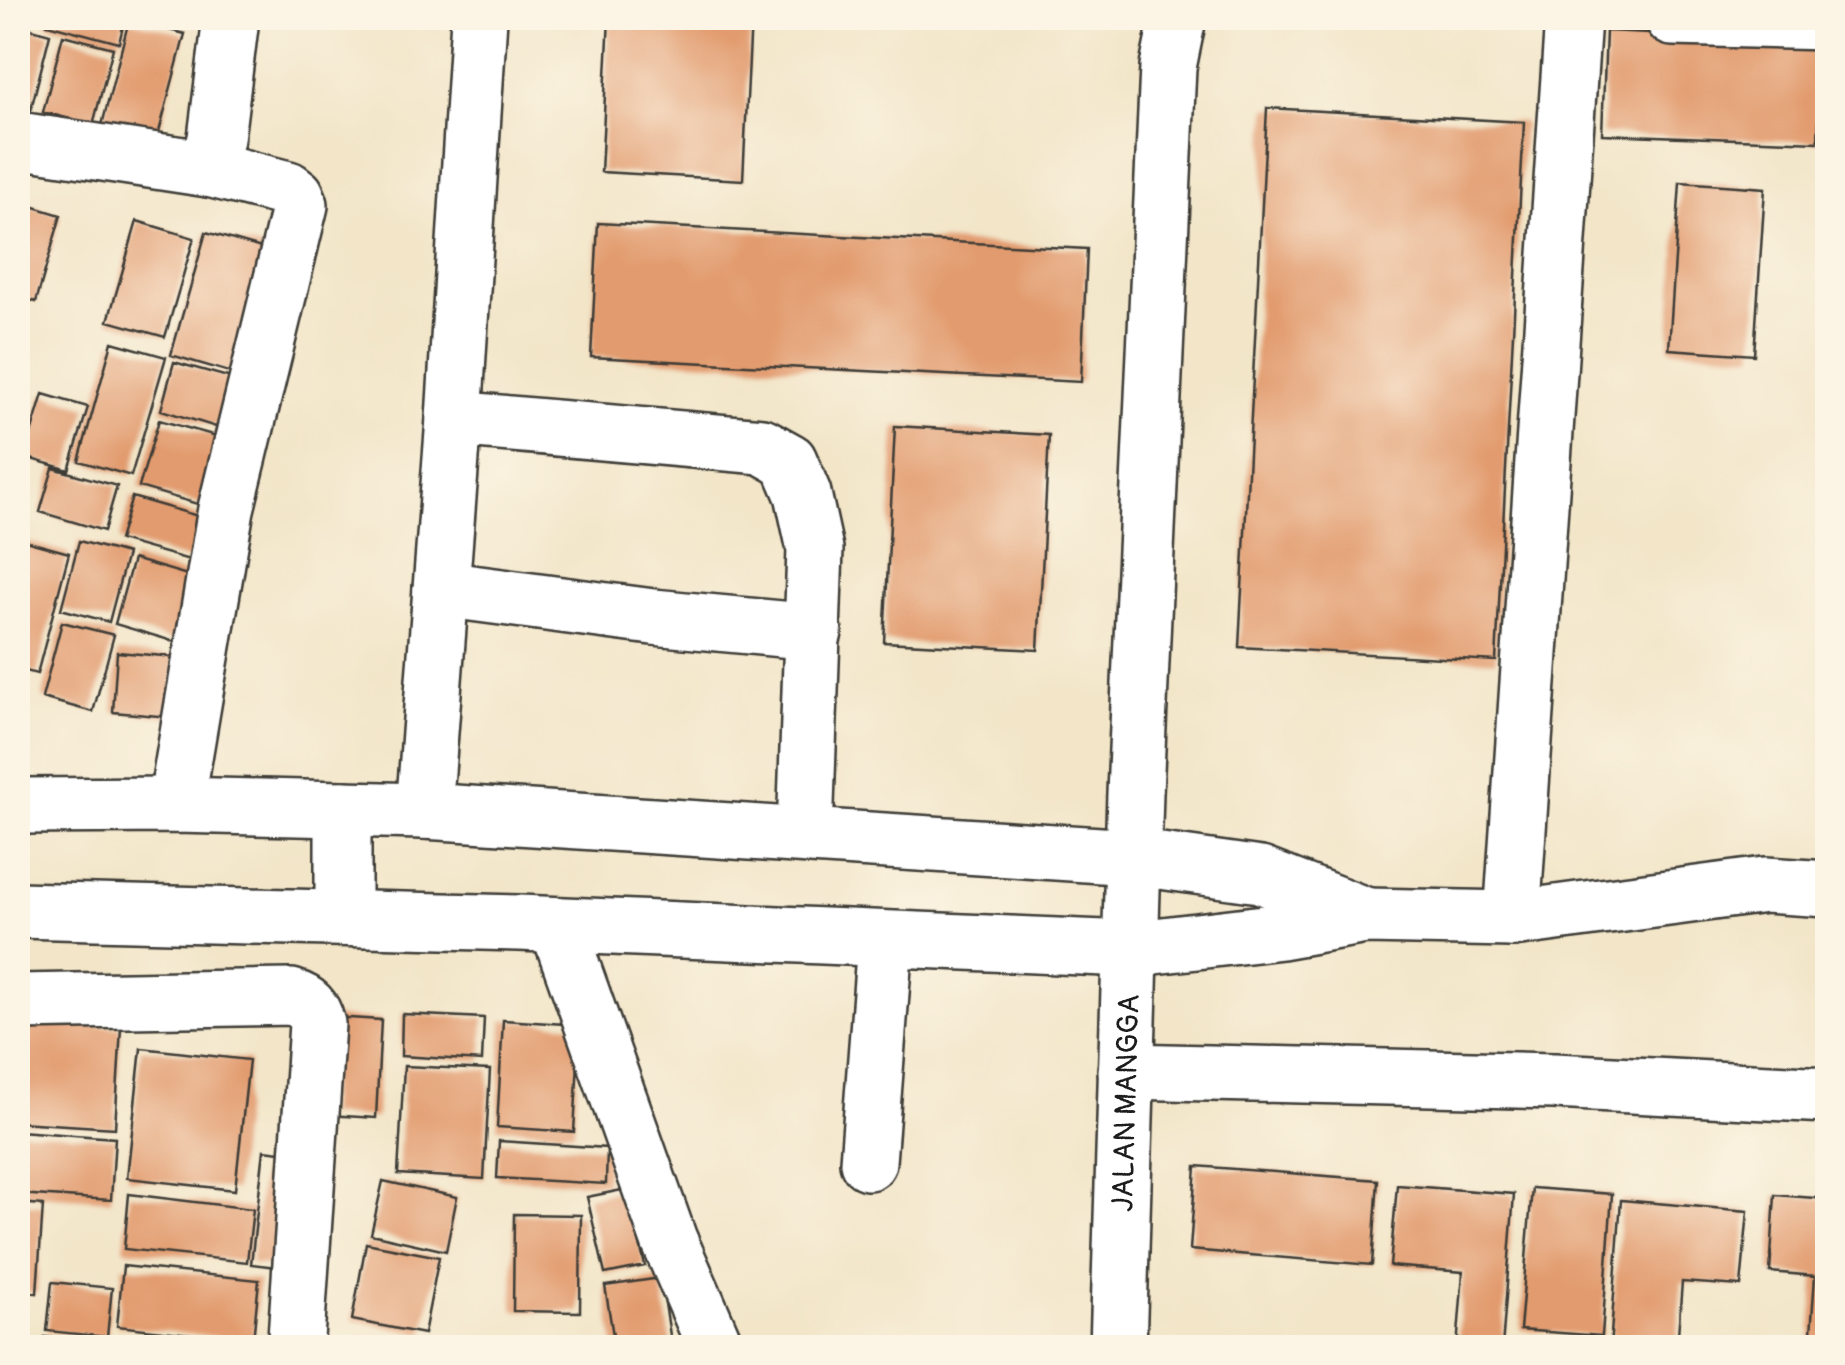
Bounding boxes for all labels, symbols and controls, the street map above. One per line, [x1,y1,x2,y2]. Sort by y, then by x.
street label: JALAN MANGGA [1104,994,1148,1212]

